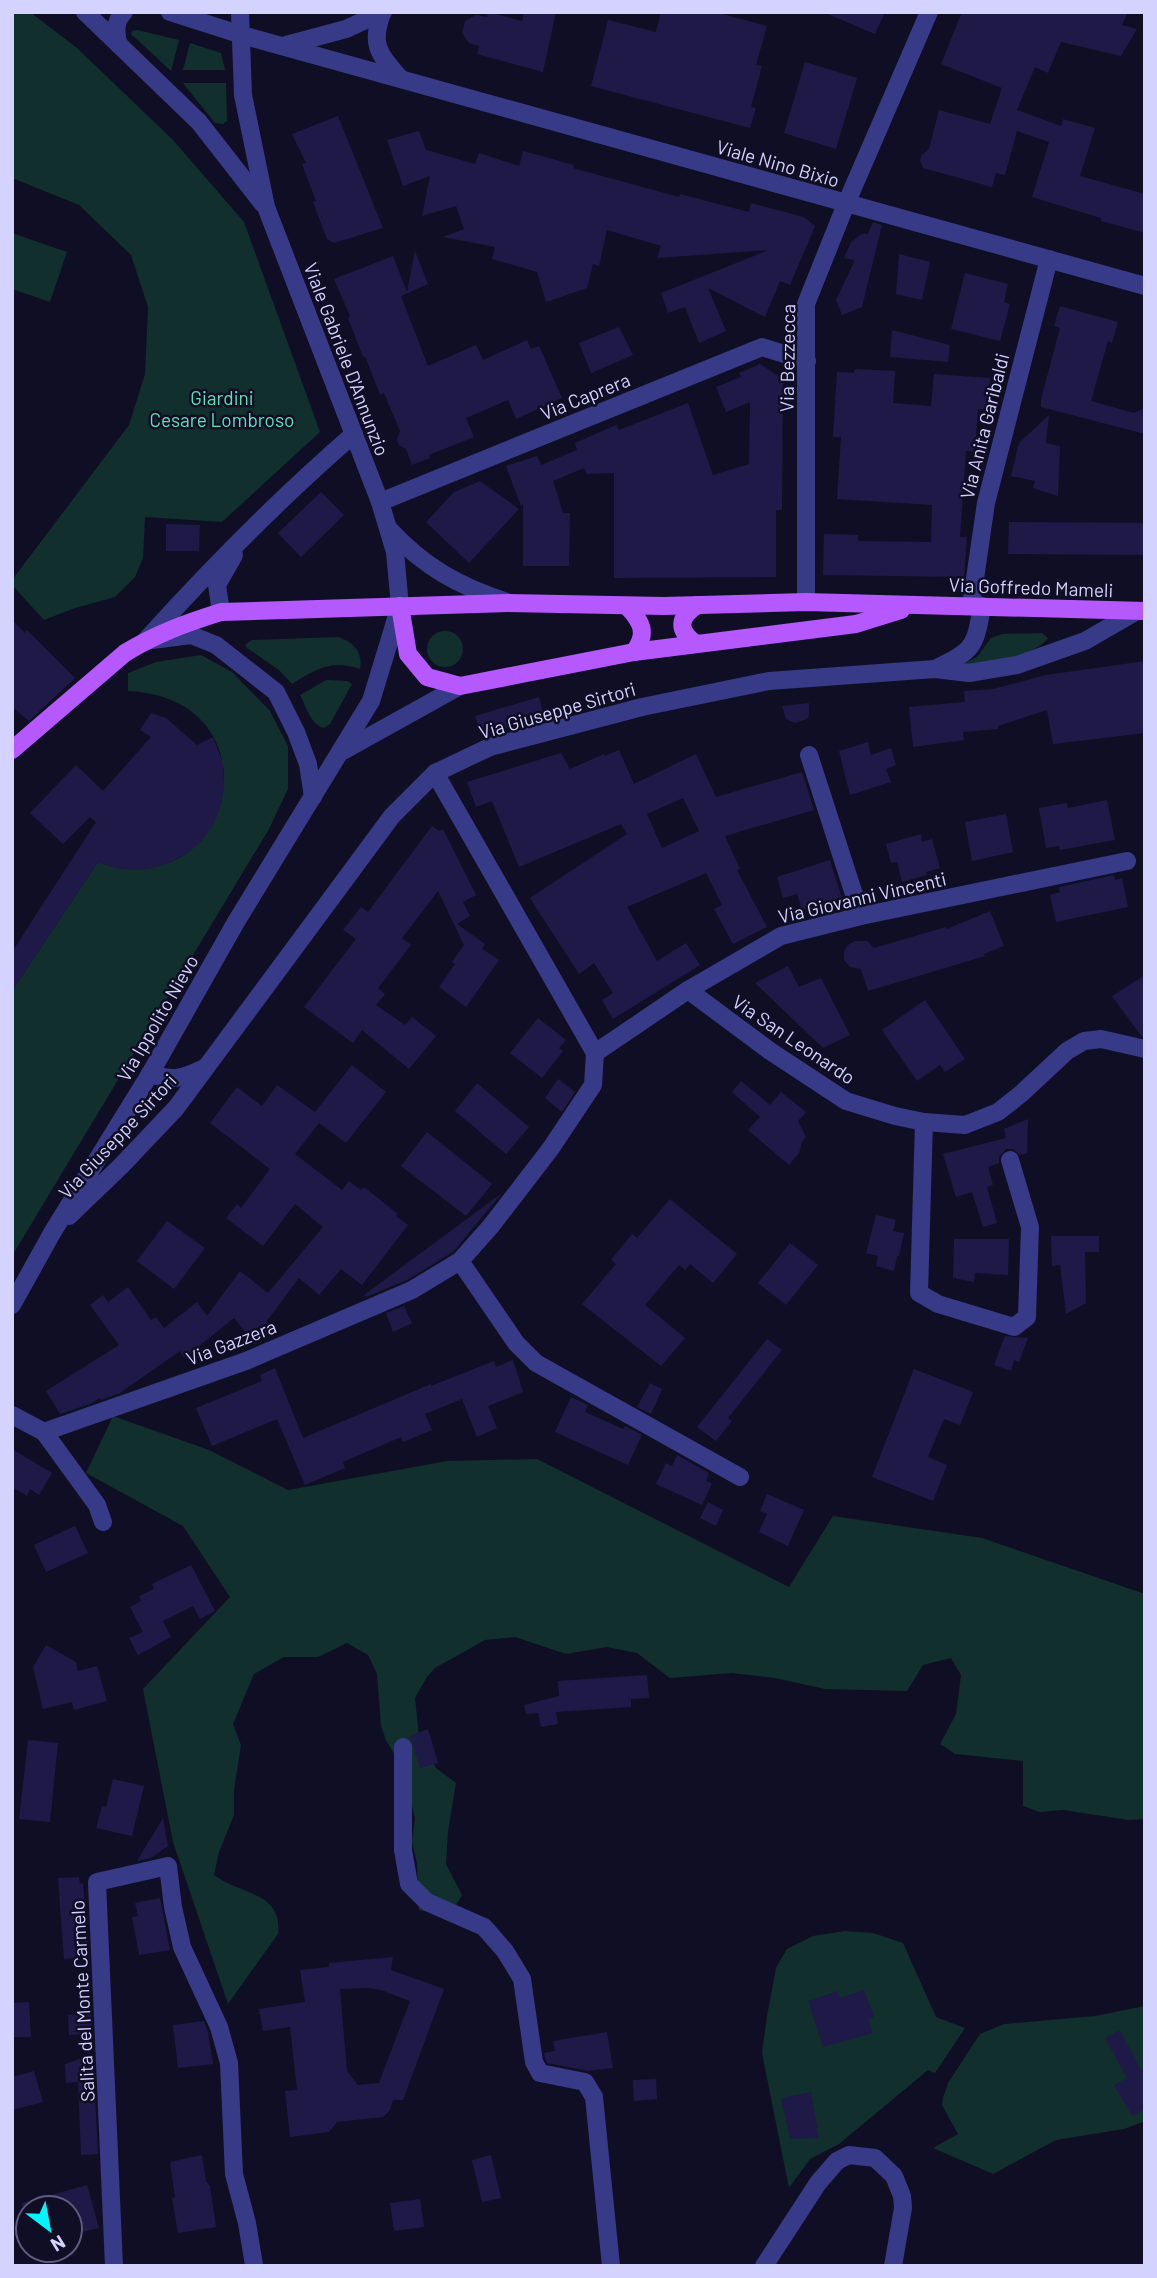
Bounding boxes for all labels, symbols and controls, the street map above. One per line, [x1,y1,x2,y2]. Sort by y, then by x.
street label: Viale Nino Bixio [714,134,842,192]
street label: Viale Gabriele D'Annunzio [300,259,394,459]
street label: Via Bezzecca [775,304,799,412]
street label: Via Anita Garibaldi [955,351,1013,501]
street label: Via Caprera [537,368,633,424]
park label: Giardini Cesare Lombroso [150,386,294,431]
street label: Via Goffredo Mameli [948,573,1114,601]
street label: Via Giuseppe Sirtori [476,677,638,743]
street label: Via Giovanni Vincenti [776,866,948,928]
street label: Via Ippolito Nievo [111,951,203,1085]
street label: Via San Leonardo [728,989,860,1089]
street label: Via Giuseppe Sirtori [53,1069,181,1203]
street label: Via Gazzera [183,1314,279,1370]
street label: Salita del Monte Carmelo [65,1899,99,2103]
north arrow [14,2194,84,2264]
text: N [47,2231,70,2257]

